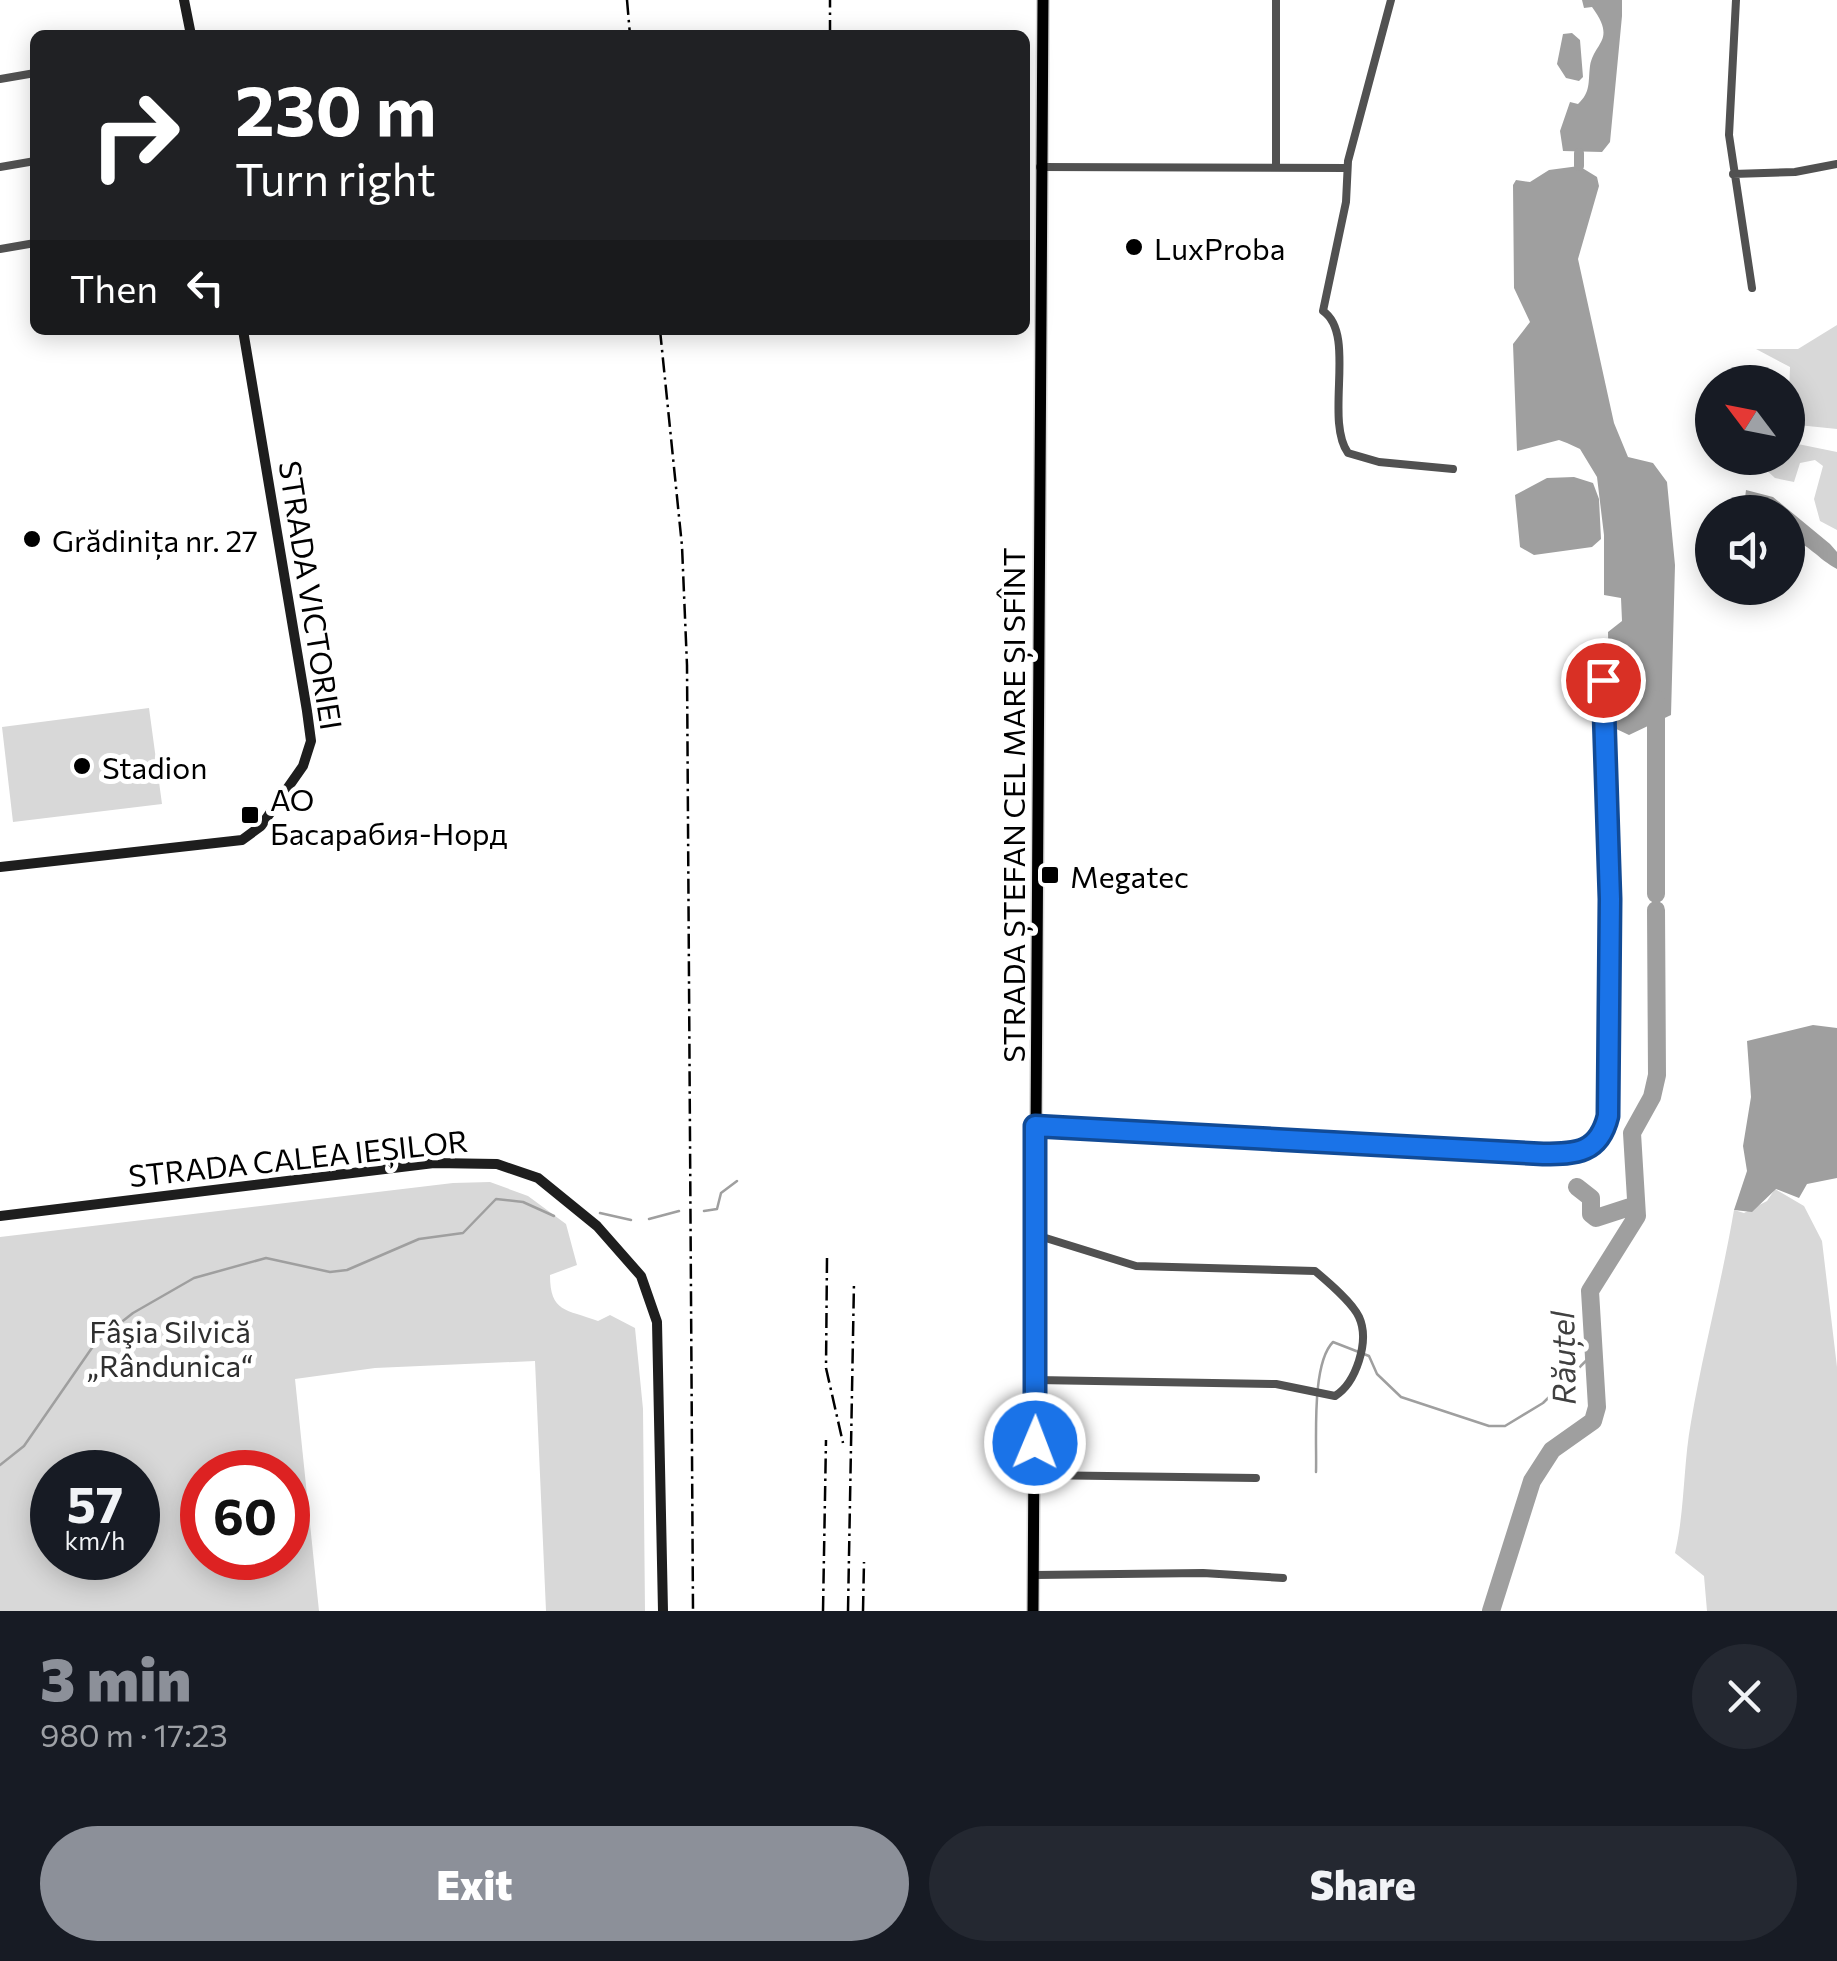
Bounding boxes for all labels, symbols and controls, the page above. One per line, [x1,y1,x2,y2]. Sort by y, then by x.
text: 230 m [235,65,437,150]
icon: right [70,70,200,200]
text: Turn right [235,150,436,205]
place label: LuxProba [1154,229,1286,266]
marker: LuxProba [1123,236,1145,258]
icon: left [178,260,233,315]
text: Then [70,264,158,311]
north arrow [1695,365,1805,475]
map controls [1695,365,1805,605]
street label: STRADA VICTORIEI [272,458,352,732]
button: sound [1695,495,1805,605]
place label: Grădinița nr. 27 [52,521,258,560]
marker: Grădinița nr. 27 [21,528,43,550]
street label: STRADA ȘTEFAN CEL MARE ȘI SFÎNT [994,547,1033,1063]
pin [1561,638,1646,723]
icon: arrive [1576,653,1631,708]
place label: Stadion [102,748,207,785]
marker: Stadion [71,755,93,777]
place label: АО Басарабия-Норд [270,780,507,851]
marker: АО Басарабия-Норд [239,804,261,826]
place label: Megatec [1070,857,1189,894]
marker: Megatec [1039,864,1061,886]
street label: STRADA CALEA IEȘILOR [127,1121,470,1195]
water label: Răuțel [1541,1310,1585,1405]
park label: Fâşia Silvică „Rândunica“ [87,1312,253,1383]
position arrow [983,1391,1087,1495]
speed limit sign: 60 [180,1450,310,1580]
text: 57 [67,1472,123,1533]
text: km/h [65,1525,125,1555]
text: 3 min [40,1640,191,1713]
button: close [1692,1644,1797,1749]
text: 980 m · 17:23 [40,1714,228,1754]
button: Exit [40,1826,909,1941]
button: Share [929,1826,1797,1941]

